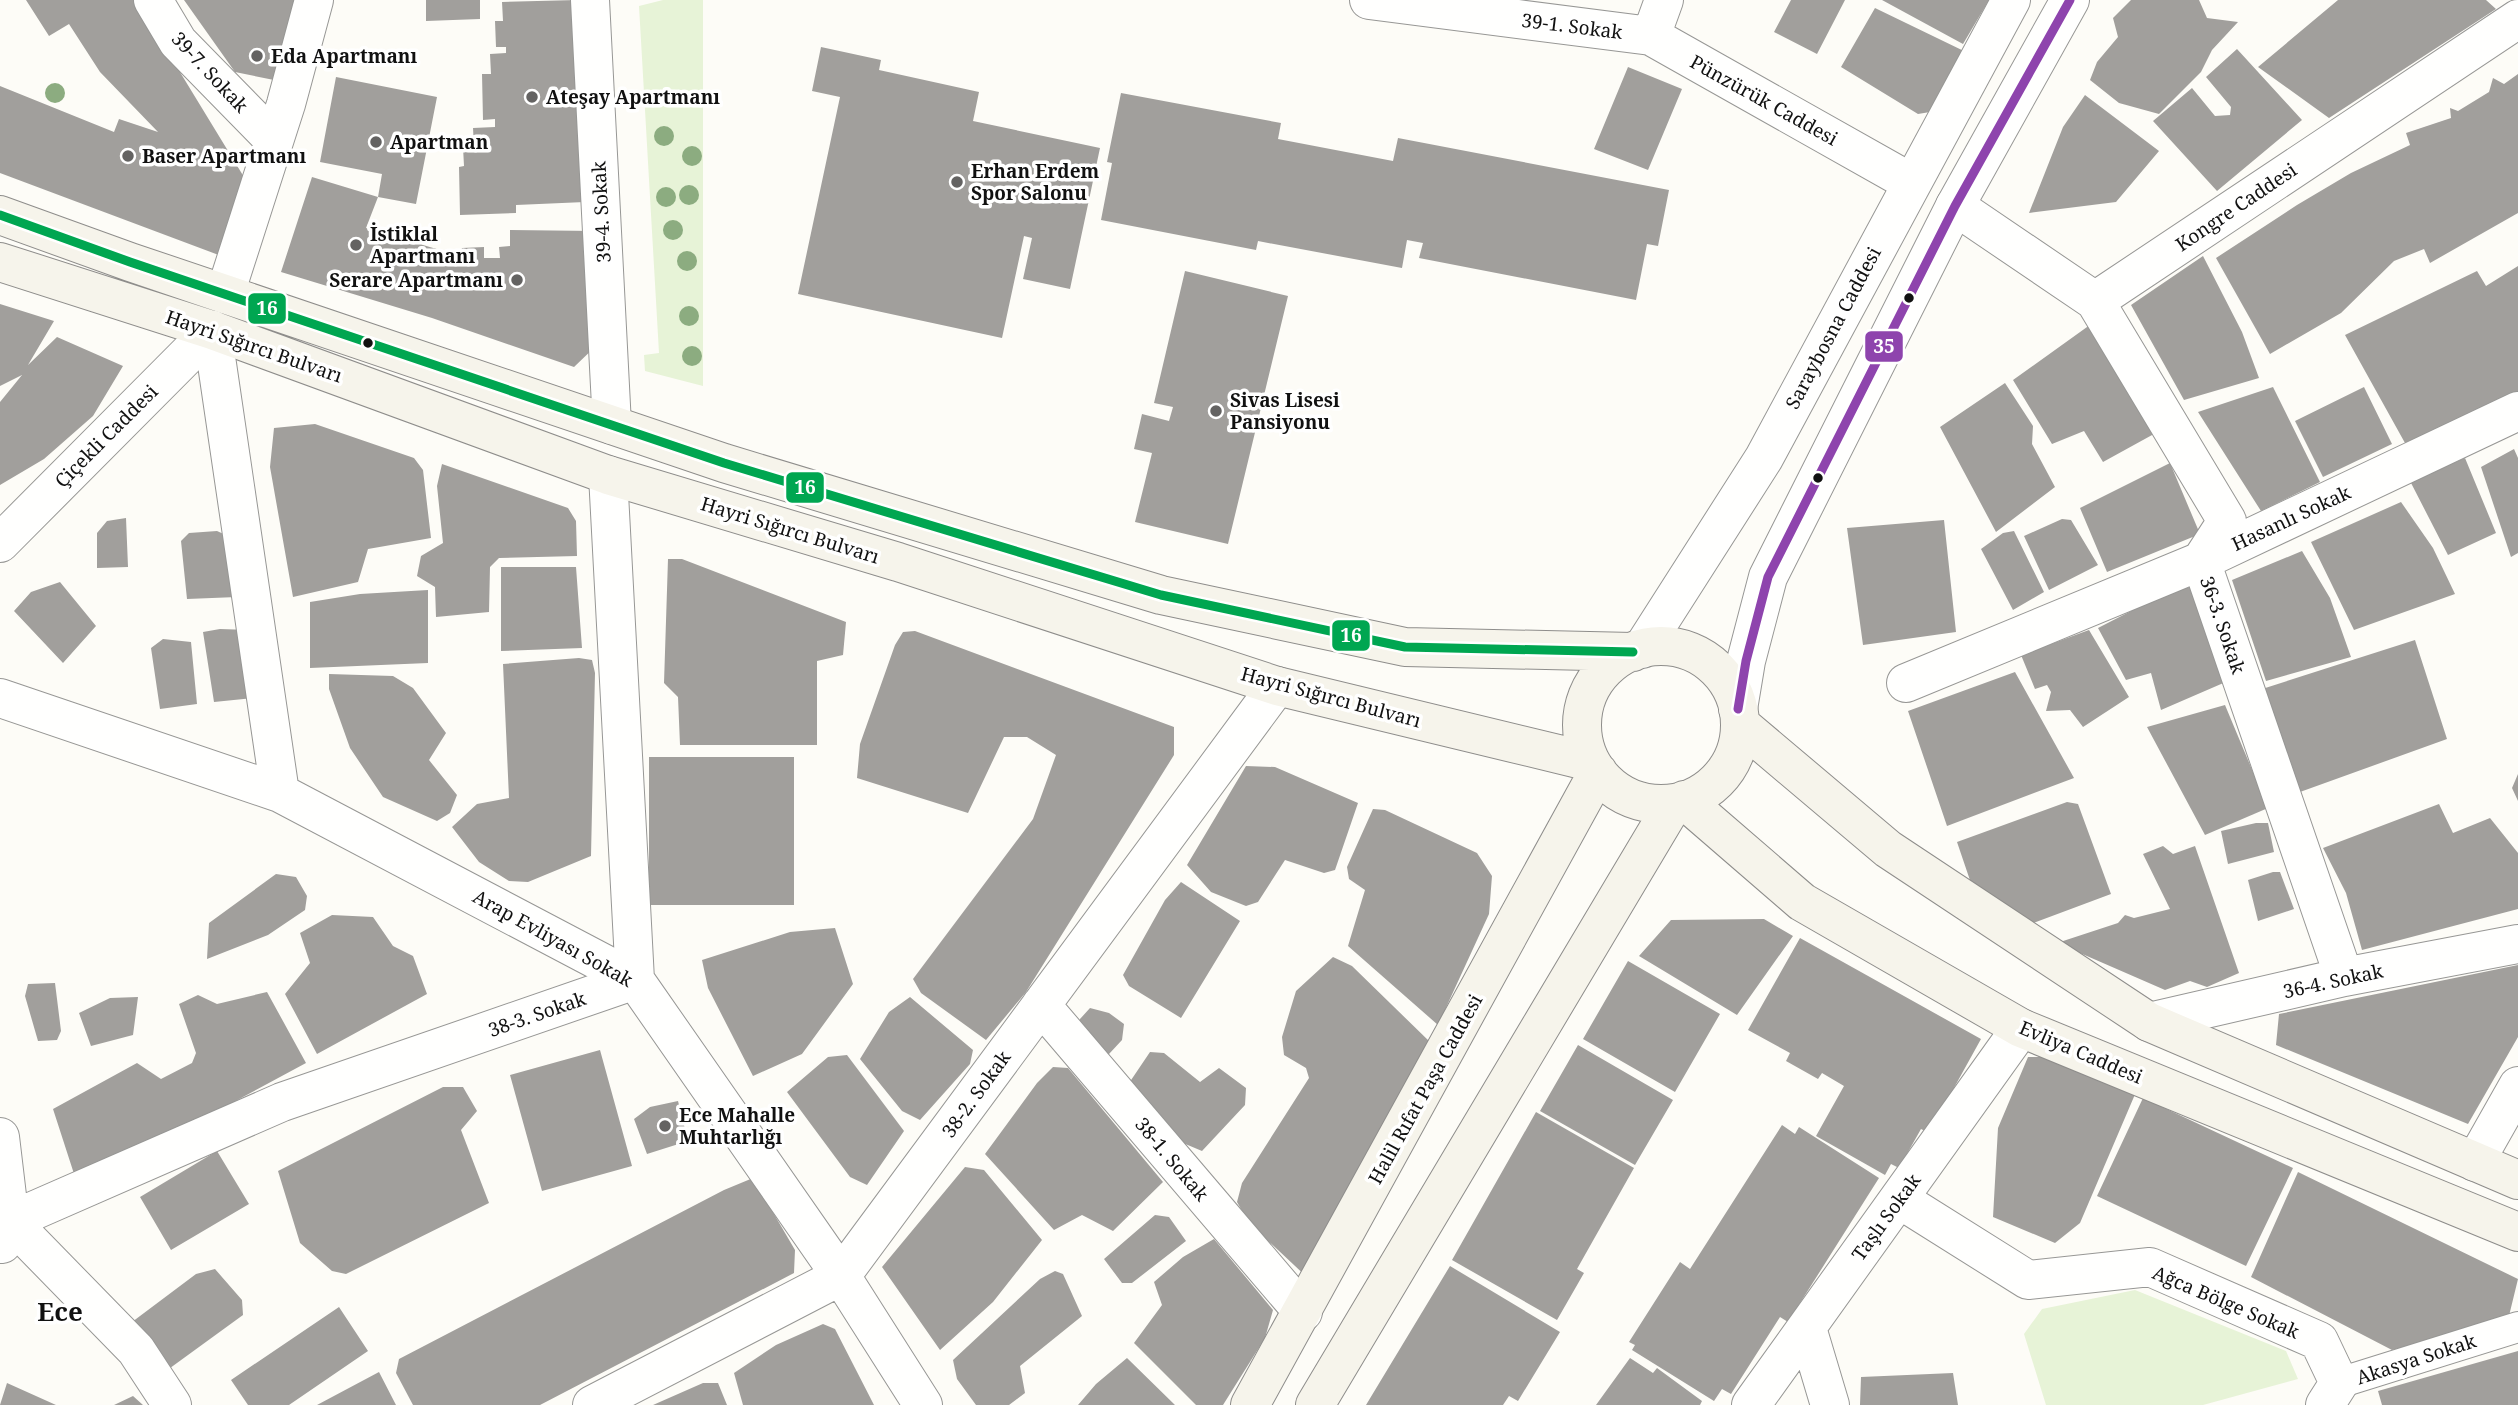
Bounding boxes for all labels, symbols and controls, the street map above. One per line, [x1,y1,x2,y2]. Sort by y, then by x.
street label: 39-1. Sokak [1520,7,1625,45]
street label: 39-7. Sokak [166,26,255,119]
place label: Eda Apartmanı [271,43,417,69]
marker: Eda Apartmanı [249,48,265,64]
street label: Pünzürük Caddesi [1685,49,1843,151]
place label: Ateşay Apartmanı [546,84,720,110]
marker: Ateşay Apartmanı [524,89,540,105]
place label: Apartman [390,129,489,155]
marker: Apartman [368,134,384,150]
place label: Baser Apartmanı [142,143,306,169]
marker: Baser Apartmanı [120,148,136,164]
street label: Kongre Caddesi [2170,157,2302,257]
place label: Erhan Erdem Spor Salonu [971,158,1100,206]
street label: 39-4. Sokak [585,160,617,263]
marker: Erhan Erdem Spor Salonu [949,174,965,190]
place label: İstiklal Apartmanı [370,221,475,269]
marker: İstiklal Apartmanı [348,237,364,253]
street label: Saraybosna Caddesi [1779,242,1887,414]
place label: Serare Apartmanı [329,267,503,293]
marker: Serare Apartmanı [509,272,525,288]
unlabelled marker [1902,291,1916,305]
line badge: 16 [247,292,287,325]
text: 16 [256,295,278,321]
street label: Hayri Sığırcı Bulvarı [162,304,346,388]
line badge: 35 [1864,330,1904,363]
text: 35 [1873,333,1895,359]
unlabelled marker [361,336,375,350]
street label: Çiçekli Caddesi [49,379,163,493]
place label: Sivas Lisesi Pansiyonu [1230,387,1340,435]
marker: Sivas Lisesi Pansiyonu [1208,403,1224,419]
line badge: 16 [785,471,825,504]
unlabelled marker [1811,471,1825,485]
text: 16 [794,474,816,500]
street label: Hasanlı Sokak [2227,479,2355,557]
street label: Hayri Sığırcı Bulvarı [698,490,882,570]
street label: 36-3. Sokak [2194,573,2252,678]
line badge: 16 [1331,619,1371,652]
text: 16 [1340,622,1362,648]
street label: Hayri Sığırcı Bulvarı [1238,660,1424,734]
street label: Arap Evliyası Sokak [468,883,638,993]
street label: 36-4. Sokak [2281,958,2386,1004]
street label: 38-3. Sokak [485,985,590,1043]
street label: Halil Rıfat Paşa Caddesi [1362,989,1488,1189]
street label: Evliya Caddesi [2015,1014,2147,1090]
street label: 38-2. Sokak [936,1045,1017,1143]
place label: Ece Mahalle Muhtarlığı [679,1102,795,1150]
street label: 38-1. Sokak [1129,1112,1215,1207]
marker: Ece Mahalle Muhtarlığı [657,1118,673,1134]
street label: Taşlı Sokak [1846,1168,1927,1266]
street label: Ağca Bölge Sokak [2149,1259,2304,1345]
district label: Ece [37,1293,83,1329]
street label: Akasya Sokak [2353,1327,2480,1391]

